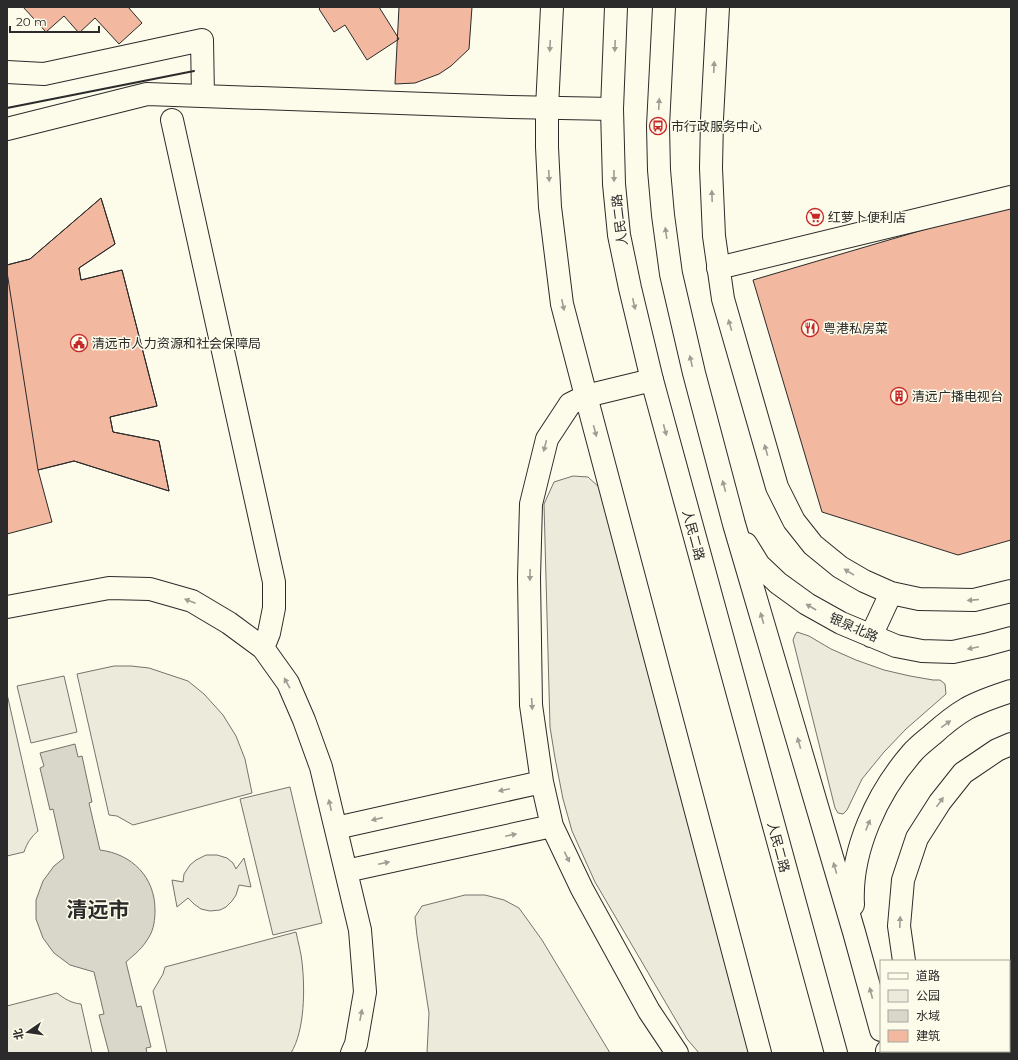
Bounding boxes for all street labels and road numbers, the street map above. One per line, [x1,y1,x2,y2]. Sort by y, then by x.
street label: 人民二路 [608,193,630,247]
street label: 人民二路 [680,508,708,562]
street label: 银泉北路 [827,609,881,645]
street label: 人民二路 [765,820,793,874]

